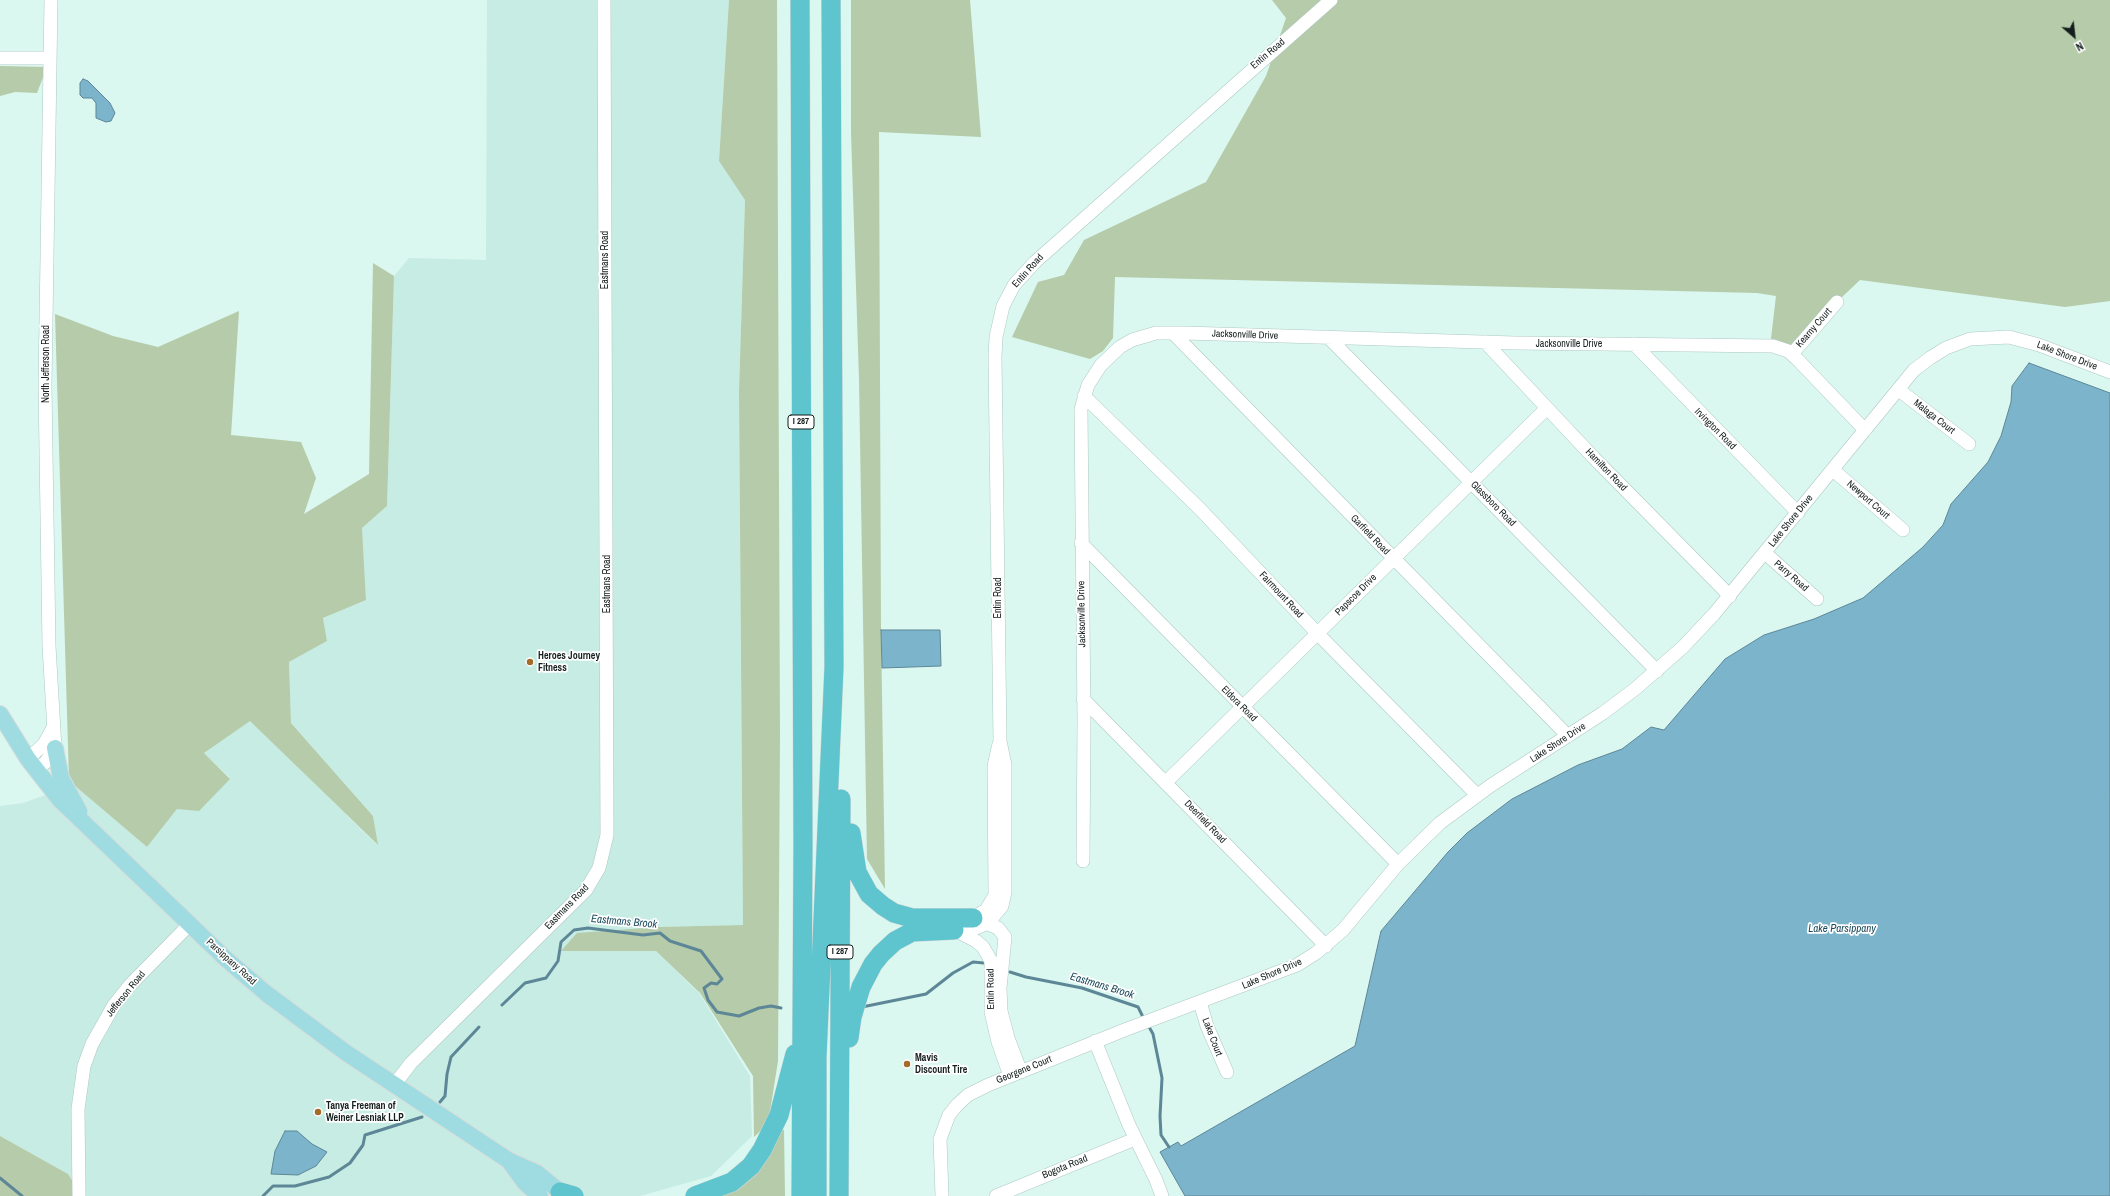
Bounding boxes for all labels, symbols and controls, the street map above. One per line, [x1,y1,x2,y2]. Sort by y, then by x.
north arrow [2054,16,2094,56]
street label: Entin Road [1248,36,1288,72]
text: N [2073,39,2086,54]
street label: Eastmans Road [599,231,611,289]
street label: Entin Road [1010,252,1046,290]
street label: Kearny Court [1794,306,1834,350]
street label: North Jefferson Road [40,325,52,403]
street label: Jacksonville Drive [1212,328,1278,342]
street label: Jacksonville Drive [1536,338,1602,350]
street label: Lake Shore Drive [2035,339,2099,373]
street label: Malaga Court [1911,397,1957,437]
street label: Irvington Road [1692,406,1738,452]
road number: I 287 [788,415,814,429]
street label: Hamilton Road [1583,446,1629,494]
street label: Newport Court [1844,478,1892,522]
street label: Glassboro Road [1468,479,1518,529]
street label: Lake Shore Drive [1766,492,1816,550]
street label: Garfield Road [1348,512,1392,558]
street label: Eastmans Road [601,555,613,613]
street label: Parry Road [1771,558,1811,594]
street label: Fairmount Road [1257,569,1305,621]
street label: Papscoe Drive [1333,572,1379,618]
street label: Entin Road [992,577,1004,619]
street label: Jacksonville Drive [1075,581,1089,647]
place label: Heroes Journey Fitness [538,650,600,674]
marker: Heroes Journey Fitness [525,657,535,667]
street label: Eldora Road [1219,684,1259,724]
street label: Lake Shore Drive [1528,721,1588,765]
street label: Deerfield Road [1182,798,1228,846]
street label: Eastmans Road [542,882,592,932]
water label: Eastmans Brook [590,913,658,931]
water label: Lake Parsippany [1808,922,1876,936]
street label: Parsippany Road [203,936,259,988]
road number: I 287 [827,945,853,959]
street label: Lake Shore Drive [1240,956,1304,992]
street label: Entin Road [985,968,997,1010]
street label: Jefferson Road [104,969,148,1019]
water label: Eastmans Brook [1068,970,1136,1002]
street label: Lake Court [1199,1016,1225,1058]
place label: Mavis Discount Tire [915,1052,967,1076]
street label: Georgene Court [994,1053,1054,1087]
marker: Mavis Discount Tire [902,1059,912,1069]
place label: Tanya Freeman of Weiner Lesniak LLP [326,1100,404,1124]
marker: Tanya Freeman of Weiner Lesniak LLP [313,1107,323,1117]
street label: Bogota Road [1041,1152,1089,1182]

